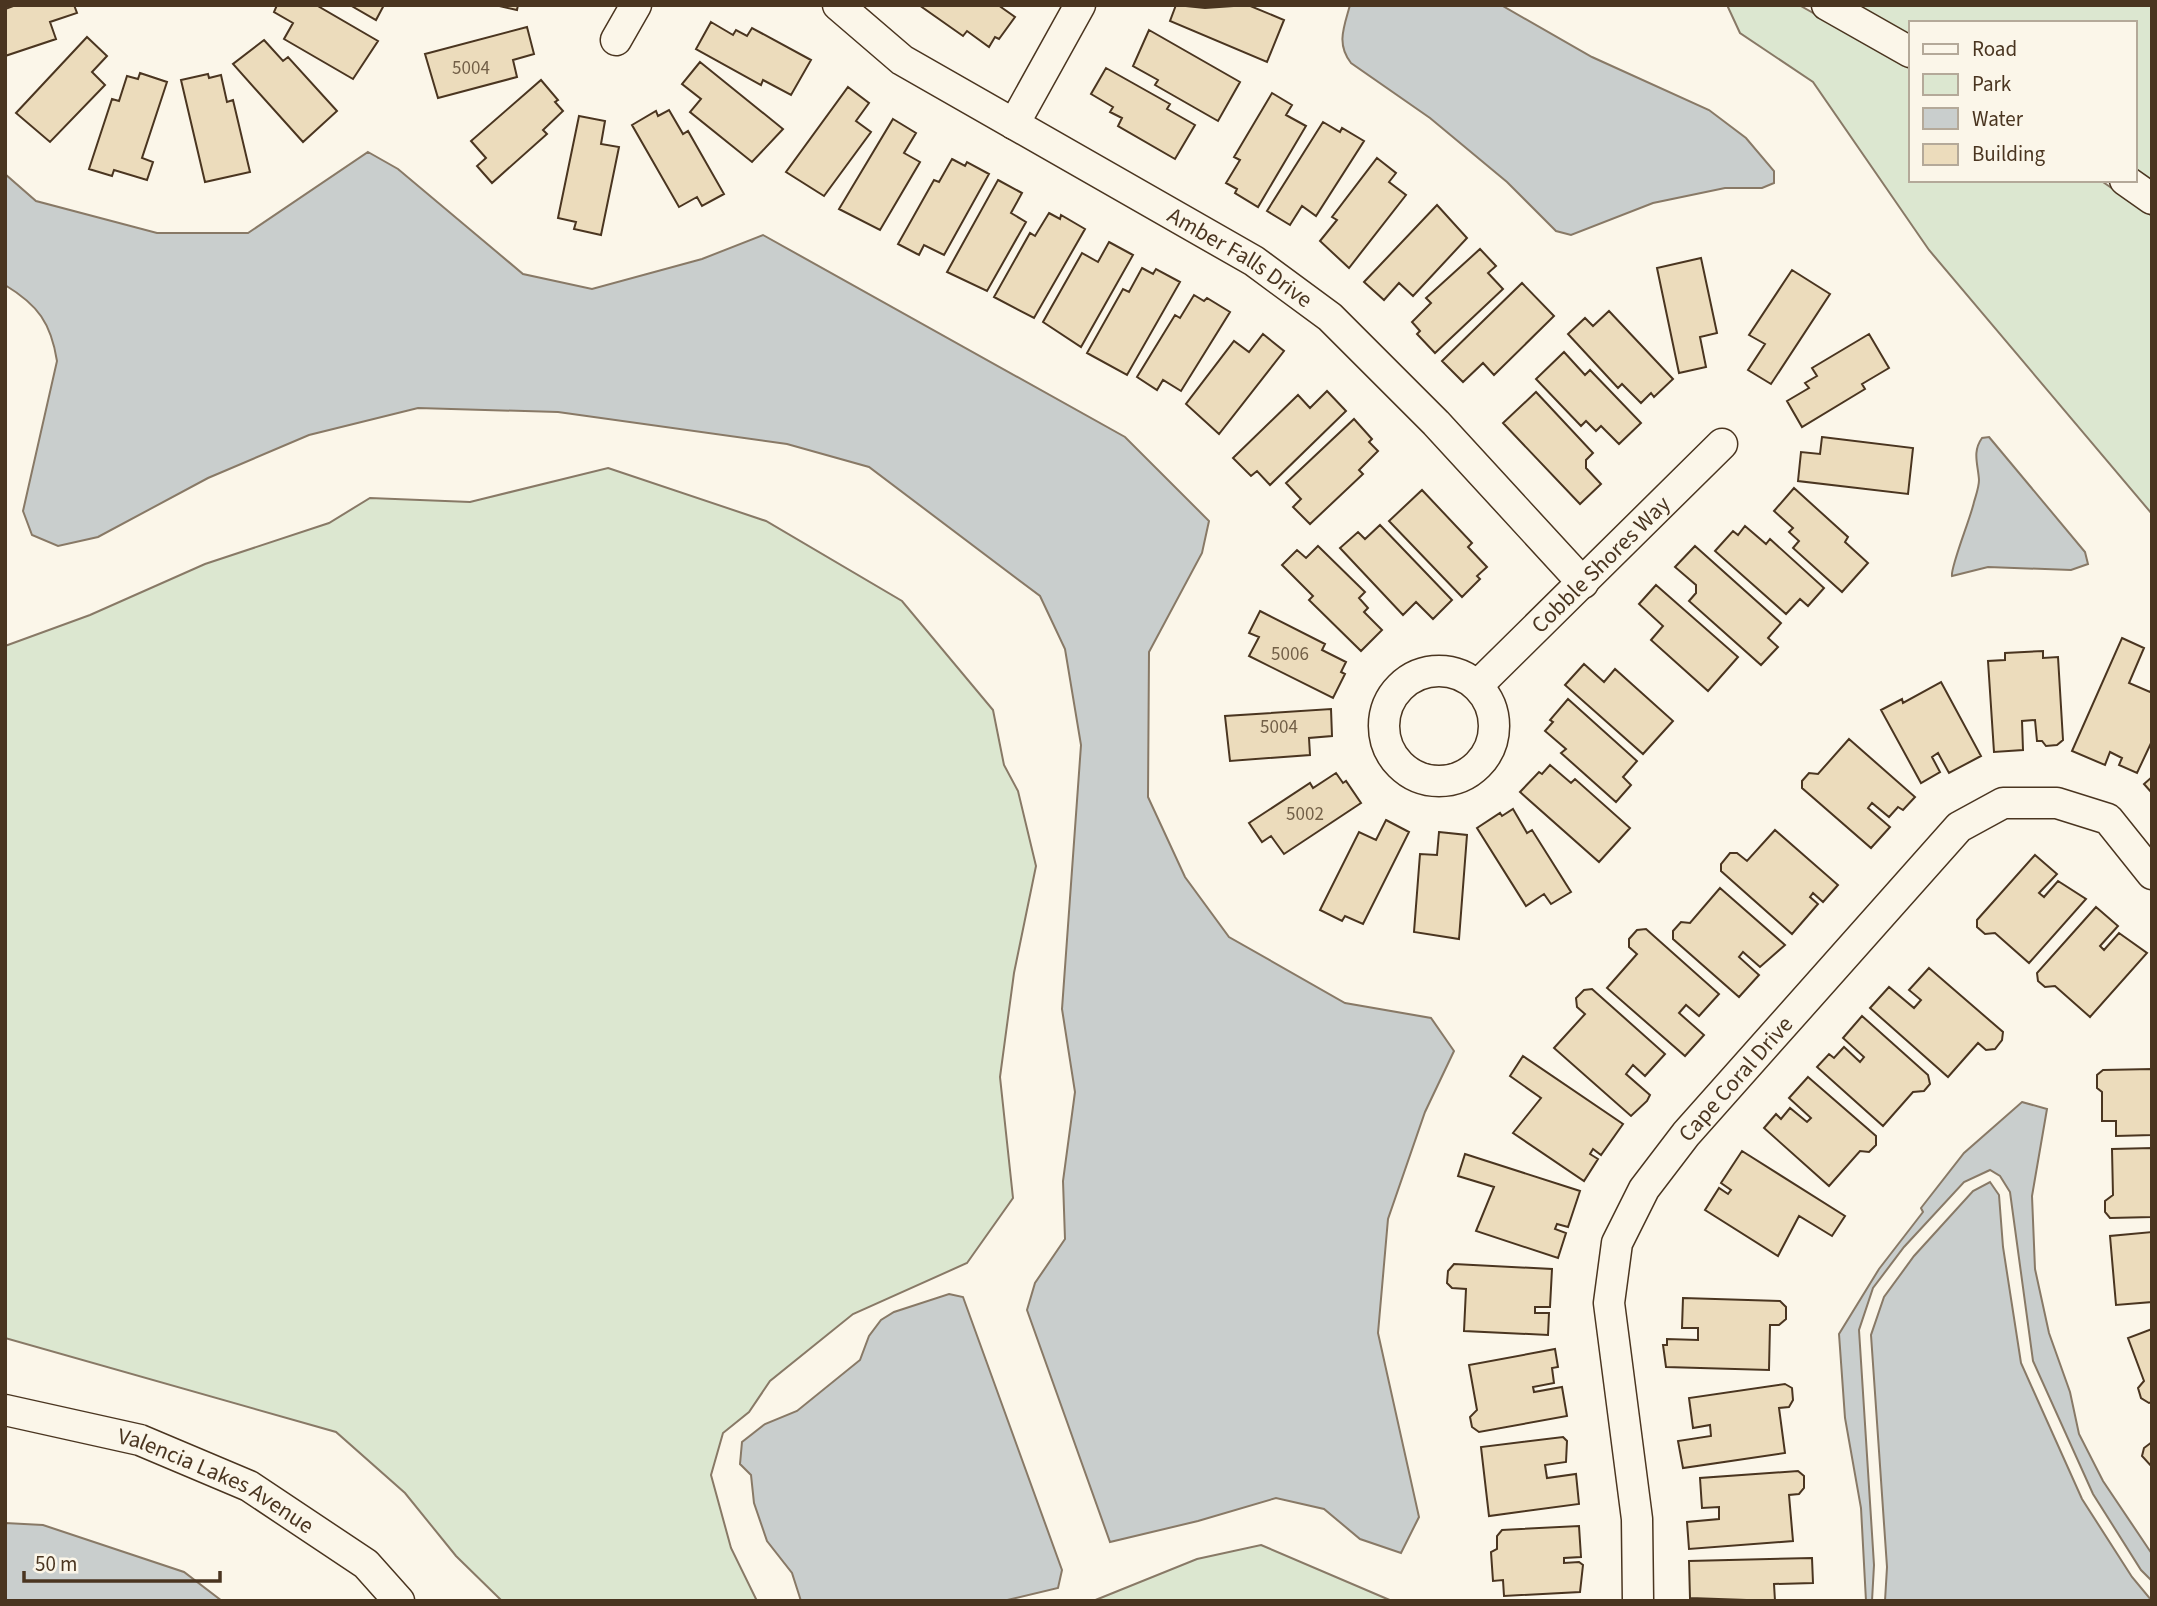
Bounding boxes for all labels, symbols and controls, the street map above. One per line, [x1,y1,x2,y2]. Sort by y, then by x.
legend [1909,21,2136,182]
text: Road [1972,34,2017,64]
house number: 5004 [452,55,490,82]
text: Park [1972,69,2012,99]
text: Water [1972,104,2024,134]
text: Building [1972,139,2046,169]
street label: Amber Falls Drive [1161,199,1319,316]
street label: Cobble Shores Way [1524,488,1678,641]
house number: 5006 [1271,641,1309,668]
house number: 5004 [1260,714,1298,741]
house number: 5002 [1286,801,1324,828]
street label: Cape Coral Drive [1671,1009,1801,1149]
street label: Valencia Lakes Avenue [115,1420,320,1542]
scale bar [24,1540,220,1584]
text: 50 m [35,1549,77,1579]

